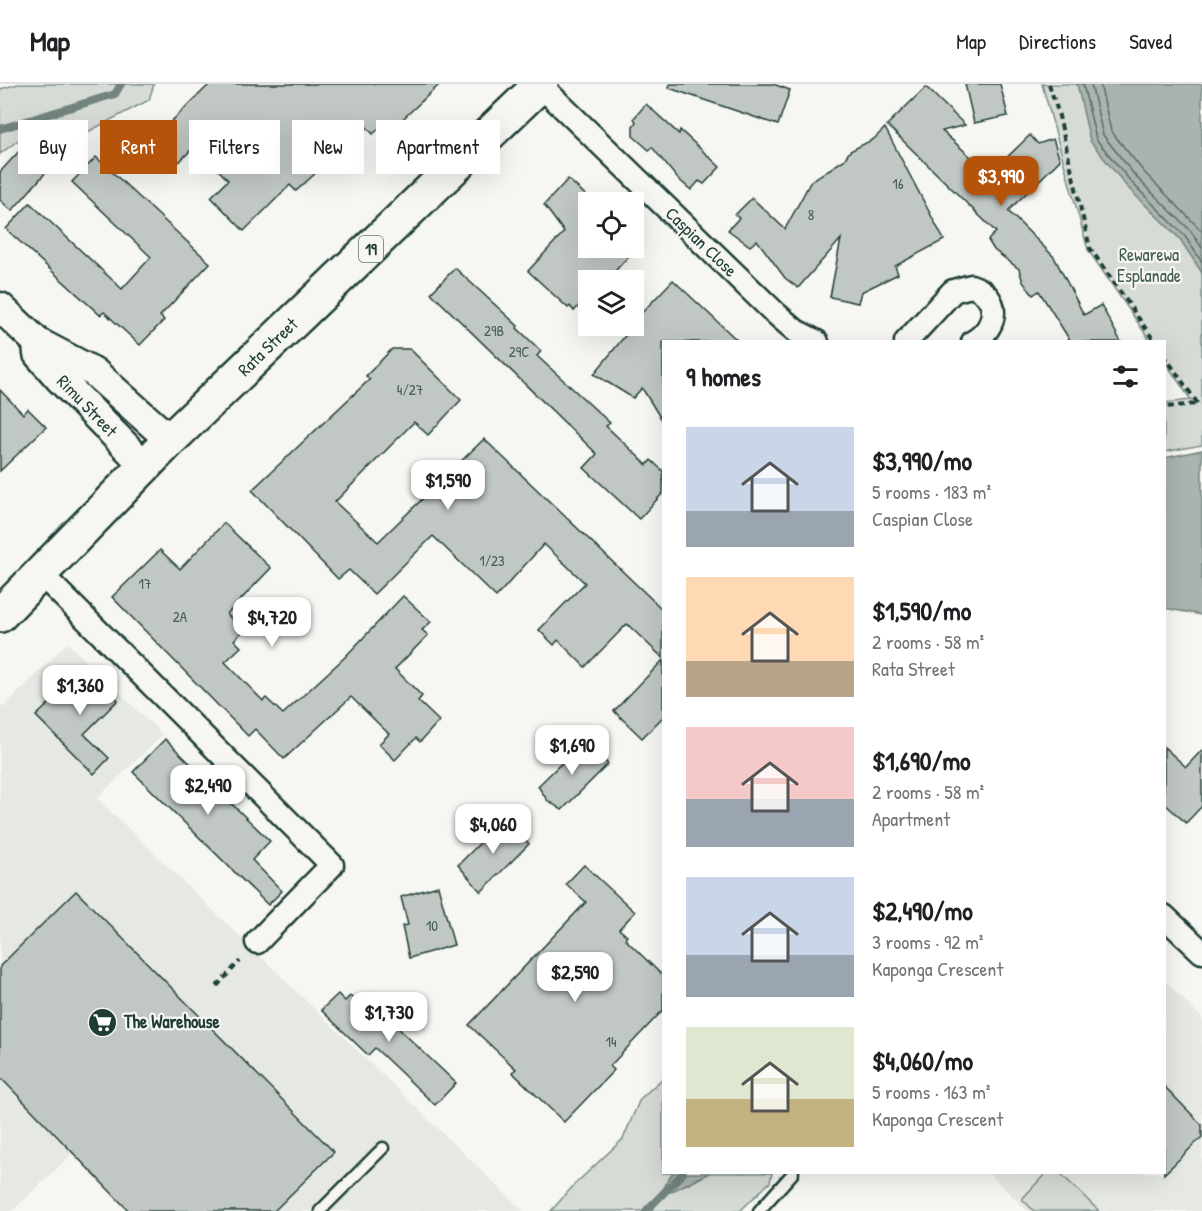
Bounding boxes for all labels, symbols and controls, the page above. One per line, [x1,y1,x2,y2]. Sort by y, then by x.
text: Map [30,22,70,60]
text: Map [956,27,986,56]
text: Directions [1019,27,1096,56]
text: Saved [1129,27,1172,56]
chip: Buy [18,120,88,174]
chip: Rent [100,120,177,174]
chip: Filters [189,120,280,174]
chip: New [292,120,364,174]
chip: Apartment [376,120,500,174]
pin: $3,990 [952,156,1050,207]
text: $3,990 [978,162,1024,189]
house number: 16 [892,173,904,194]
map controls [578,192,644,336]
button: locate [578,192,644,258]
street label: Caspian Close [660,201,743,282]
house number: 8 [808,204,814,225]
road number: 19 [359,236,383,262]
park label: Rewarewa Esplanade [1117,242,1181,288]
button: layers [578,270,644,336]
street label: Rata Street [232,311,304,382]
house number: 29B [484,320,504,341]
house number: 29C [509,341,529,362]
text: 9 homes [686,359,761,394]
icon: filters [1109,360,1142,393]
street label: Rimu Street [51,369,124,443]
house number: 4/27 [397,379,423,400]
text: $3,990/mo [872,443,972,478]
icon: home [734,451,806,523]
pin: $1,590 [399,460,497,511]
text: $1,590 [425,466,471,493]
text: 5 rooms · 183 m² [872,478,991,505]
text: Caspian Close [872,505,973,532]
house number: 1/23 [479,550,505,571]
house number: 17 [139,573,151,594]
text: $1,590/mo [872,593,971,628]
pin: $4,720 [223,597,321,648]
icon: home [734,601,806,673]
text: $4,720 [247,603,297,630]
house number: 2A [173,606,188,627]
text: 2 rooms · 58 m² [872,628,984,655]
text: Rata Street [872,655,955,682]
pin: $1,360 [31,665,129,716]
text: $1,360 [56,671,104,698]
pin: $1,690 [523,725,621,776]
text: $1,690 [549,731,595,758]
text: $1,690/mo [872,743,971,778]
icon: home [734,751,806,823]
pin: $2,490 [159,765,257,816]
text: $2,490 [184,771,232,798]
text: 2 rooms · 58 m² [872,778,984,805]
pin: $4,060 [444,804,542,855]
text: Apartment [872,805,950,832]
text: $4,060 [469,810,517,837]
text: $2,490/mo [872,893,973,928]
icon: home [734,901,806,973]
house number: 10 [426,915,438,936]
text: 3 rooms · 92 m² [872,928,983,955]
pin: $2,590 [526,952,624,1003]
text: Kaponga Crescent [872,955,1003,982]
text: $2,590 [551,958,599,985]
pin: $1,730 [340,992,438,1043]
text: $1,730 [364,998,414,1025]
supermarket icon: The Warehouse [87,1006,119,1038]
place label: The Warehouse [123,1009,220,1034]
house number: 14 [605,1031,617,1052]
text: $4,060/mo [872,1043,973,1078]
icon: home [734,1051,806,1123]
text: 5 rooms · 163 m² [872,1078,990,1105]
text: Kaponga Crescent [872,1105,1003,1132]

